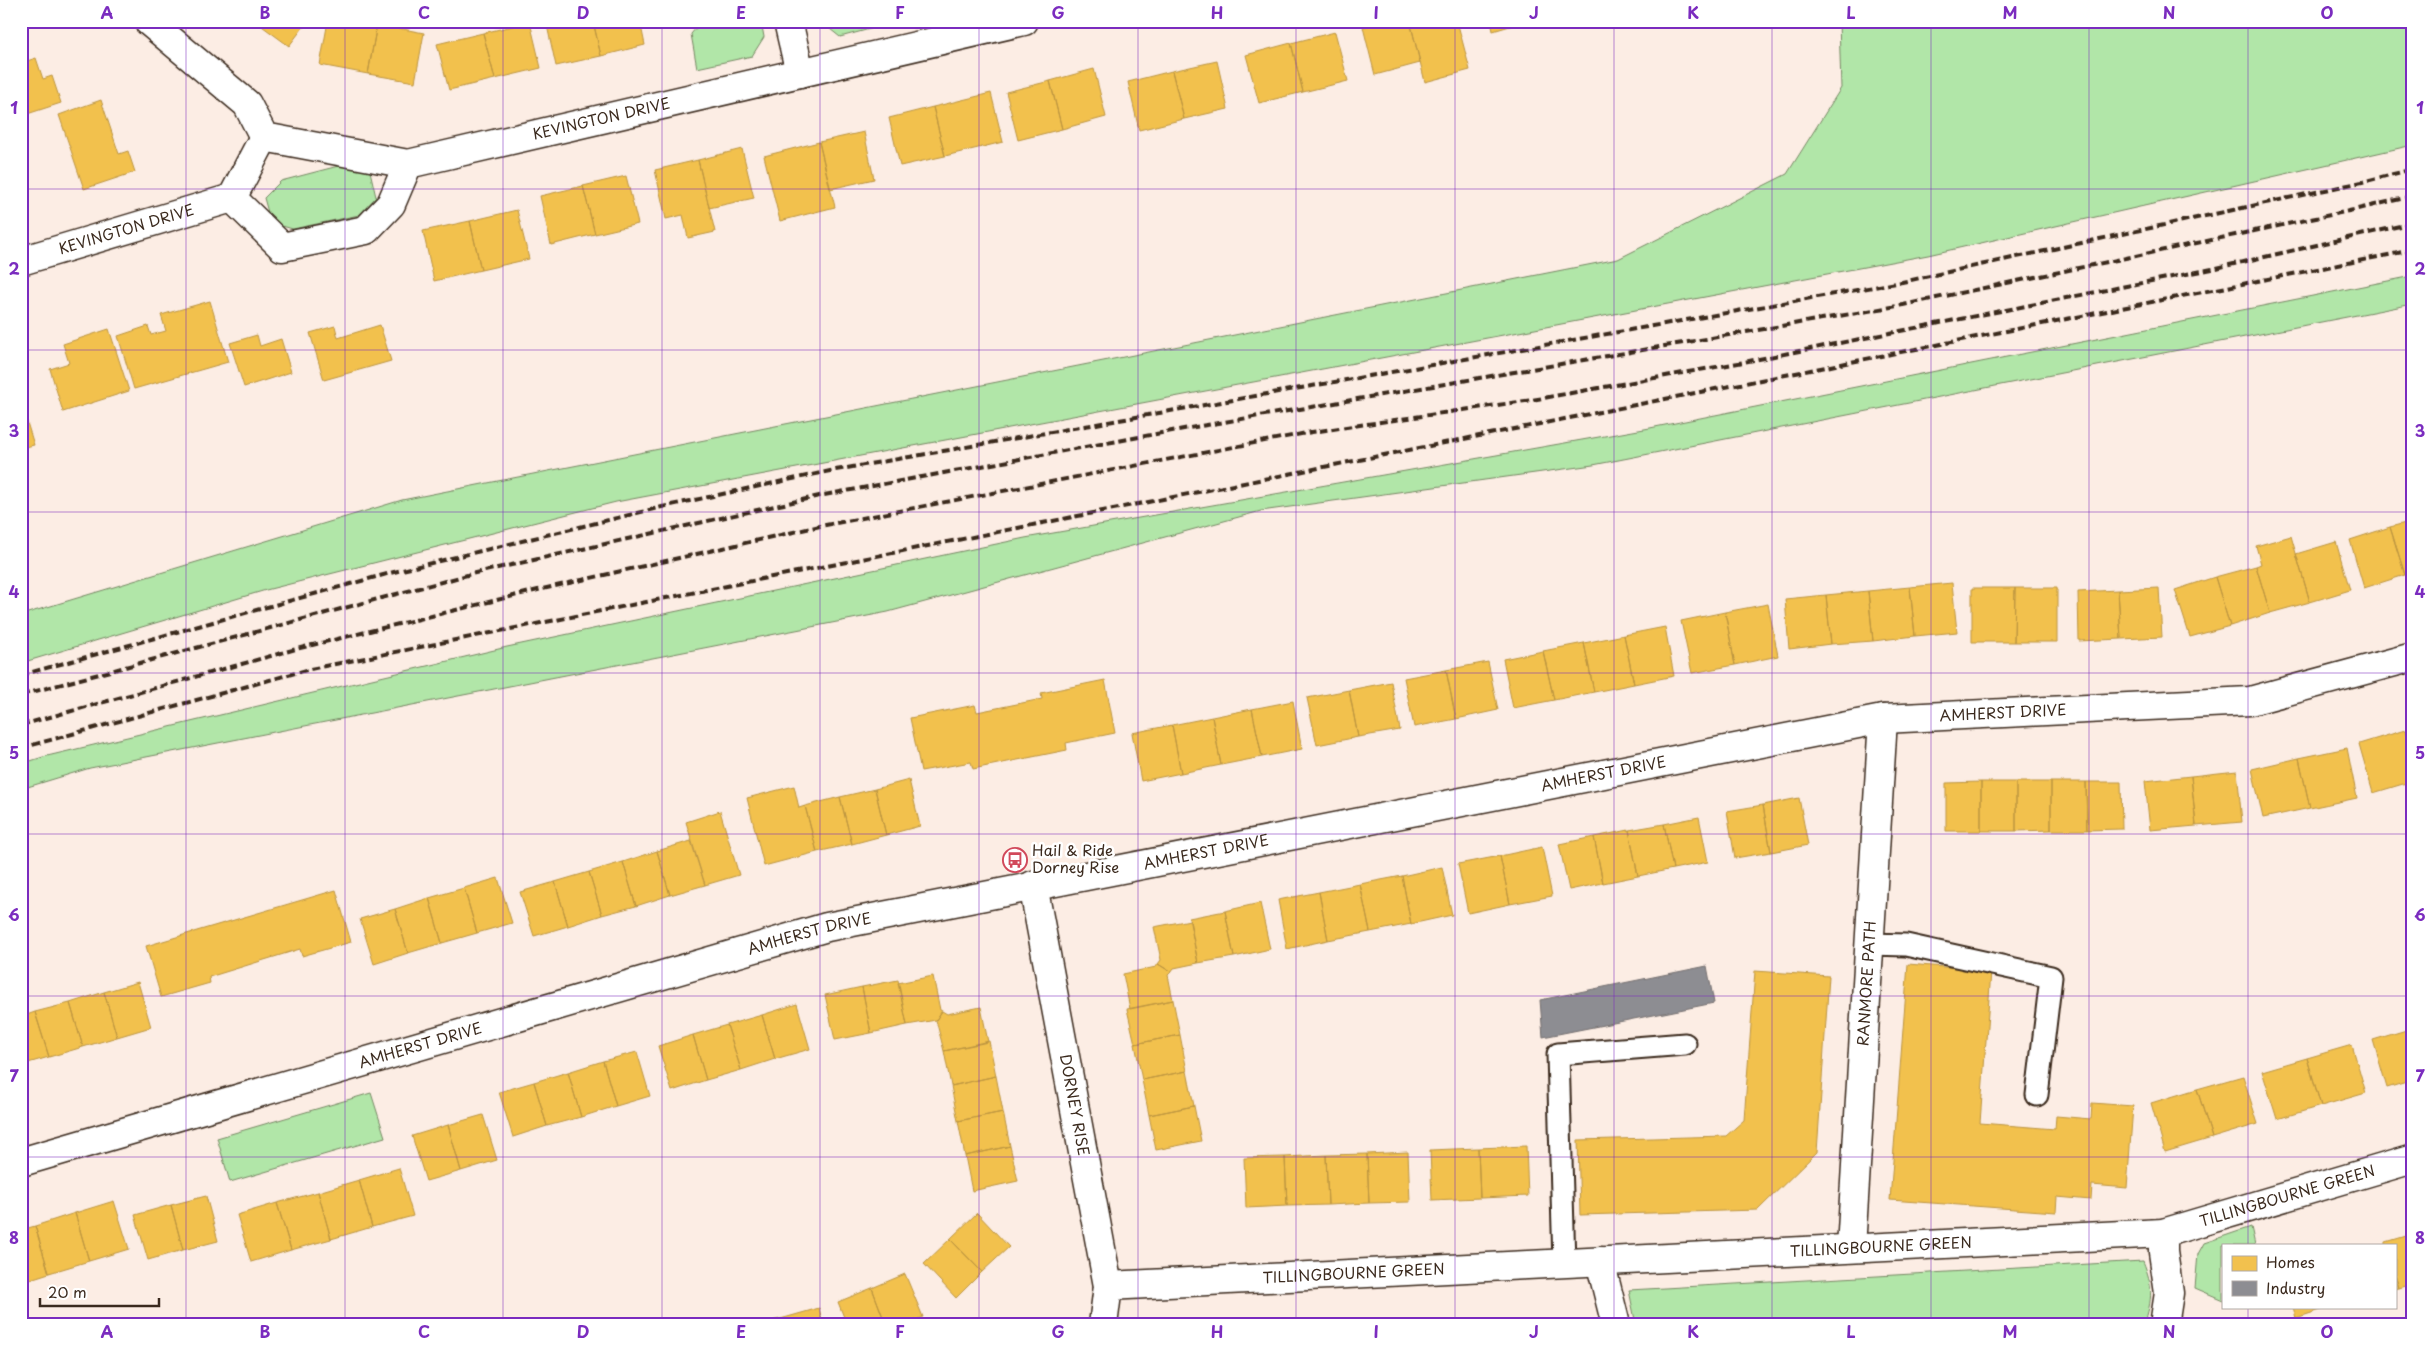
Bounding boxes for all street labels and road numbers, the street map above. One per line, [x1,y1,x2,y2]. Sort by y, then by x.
street label: KEVINGTON DRIVE [530,91,672,145]
street label: KEVINGTON DRIVE [55,197,197,259]
street label: AMHERST DRIVE [1939,697,2067,726]
street label: AMHERST DRIVE [1539,749,1668,796]
street label: AMHERST DRIVE [1141,827,1270,874]
street label: AMHERST DRIVE [745,906,873,960]
street label: RANMORE PATH [1850,920,1881,1047]
street label: AMHERST DRIVE [356,1015,484,1073]
street label: DORNEY RISE [1055,1052,1096,1158]
street label: TILLINGBOURNE GREEN [2196,1158,2378,1232]
street label: TILLINGBOURNE GREEN [1789,1230,1972,1262]
street label: TILLINGBOURNE GREEN [1262,1256,1445,1288]

